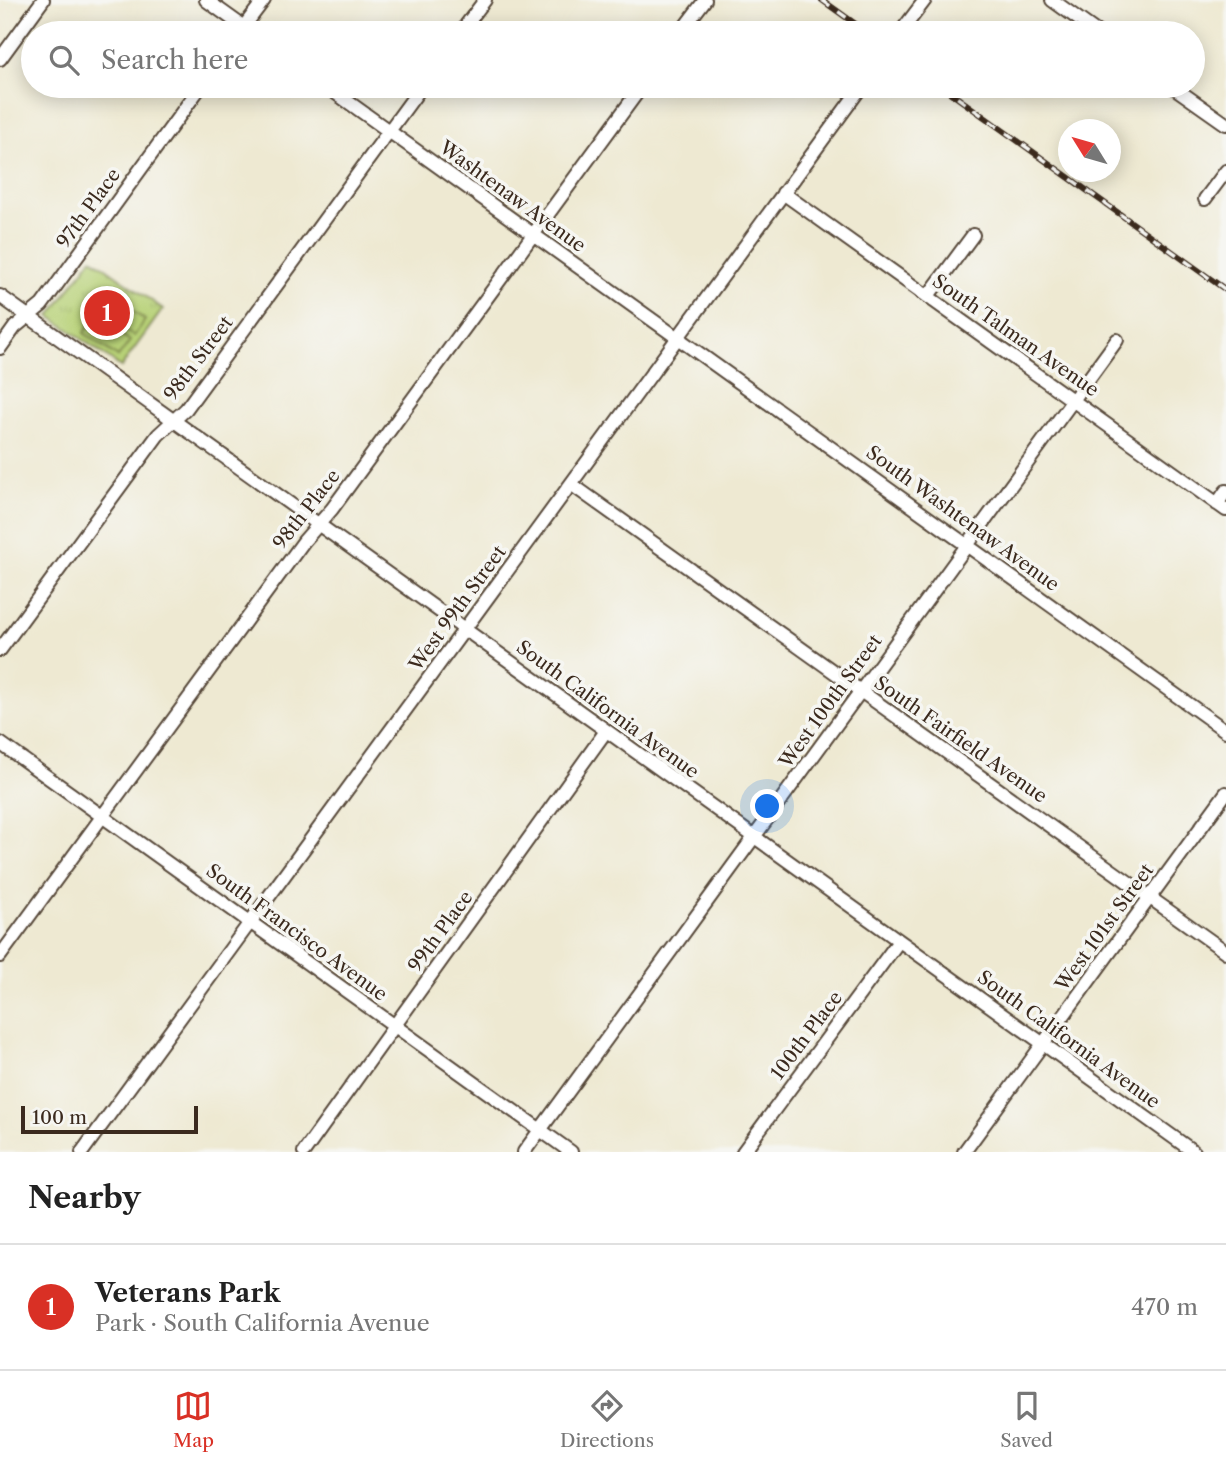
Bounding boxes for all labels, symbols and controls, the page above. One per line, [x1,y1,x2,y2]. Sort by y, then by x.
search box [21,21,1205,98]
icon: search [45,41,83,79]
text: Search here [101,44,248,76]
north arrow [1058,119,1121,182]
street label: Washtenaw Avenue [434,135,590,257]
street label: 97th Place [52,164,125,253]
street label: South Talman Avenue [928,269,1103,401]
pin: 1 [84,287,130,339]
street label: 98th Street [159,311,238,405]
street label: South Washtenaw Avenue [862,441,1064,596]
street label: 98th Place [268,465,345,554]
street label: West 99th Street [404,541,511,676]
street label: West 100th Street [774,630,887,773]
street label: South California Avenue [512,635,703,783]
street label: South Fairfield Avenue [870,671,1052,808]
your location [750,789,784,823]
street label: South Francisco Avenue [202,859,392,1006]
street label: West 101st Street [1050,859,1158,996]
street label: 99th Place [403,886,478,976]
street label: South California Avenue [973,965,1164,1113]
street label: 100th Place [766,987,847,1084]
scale bar [21,1103,198,1135]
text: 100 m [32,1106,87,1129]
text: Nearby [28,1179,141,1216]
text: Veterans Park [95,1277,280,1309]
text: 1 [46,1293,56,1321]
text: 470 m [1131,1293,1198,1321]
text: Park · South California Avenue [95,1309,430,1337]
tab: Map [173,1387,214,1452]
tab: Directions [560,1387,654,1452]
tab: Saved [1000,1387,1053,1452]

